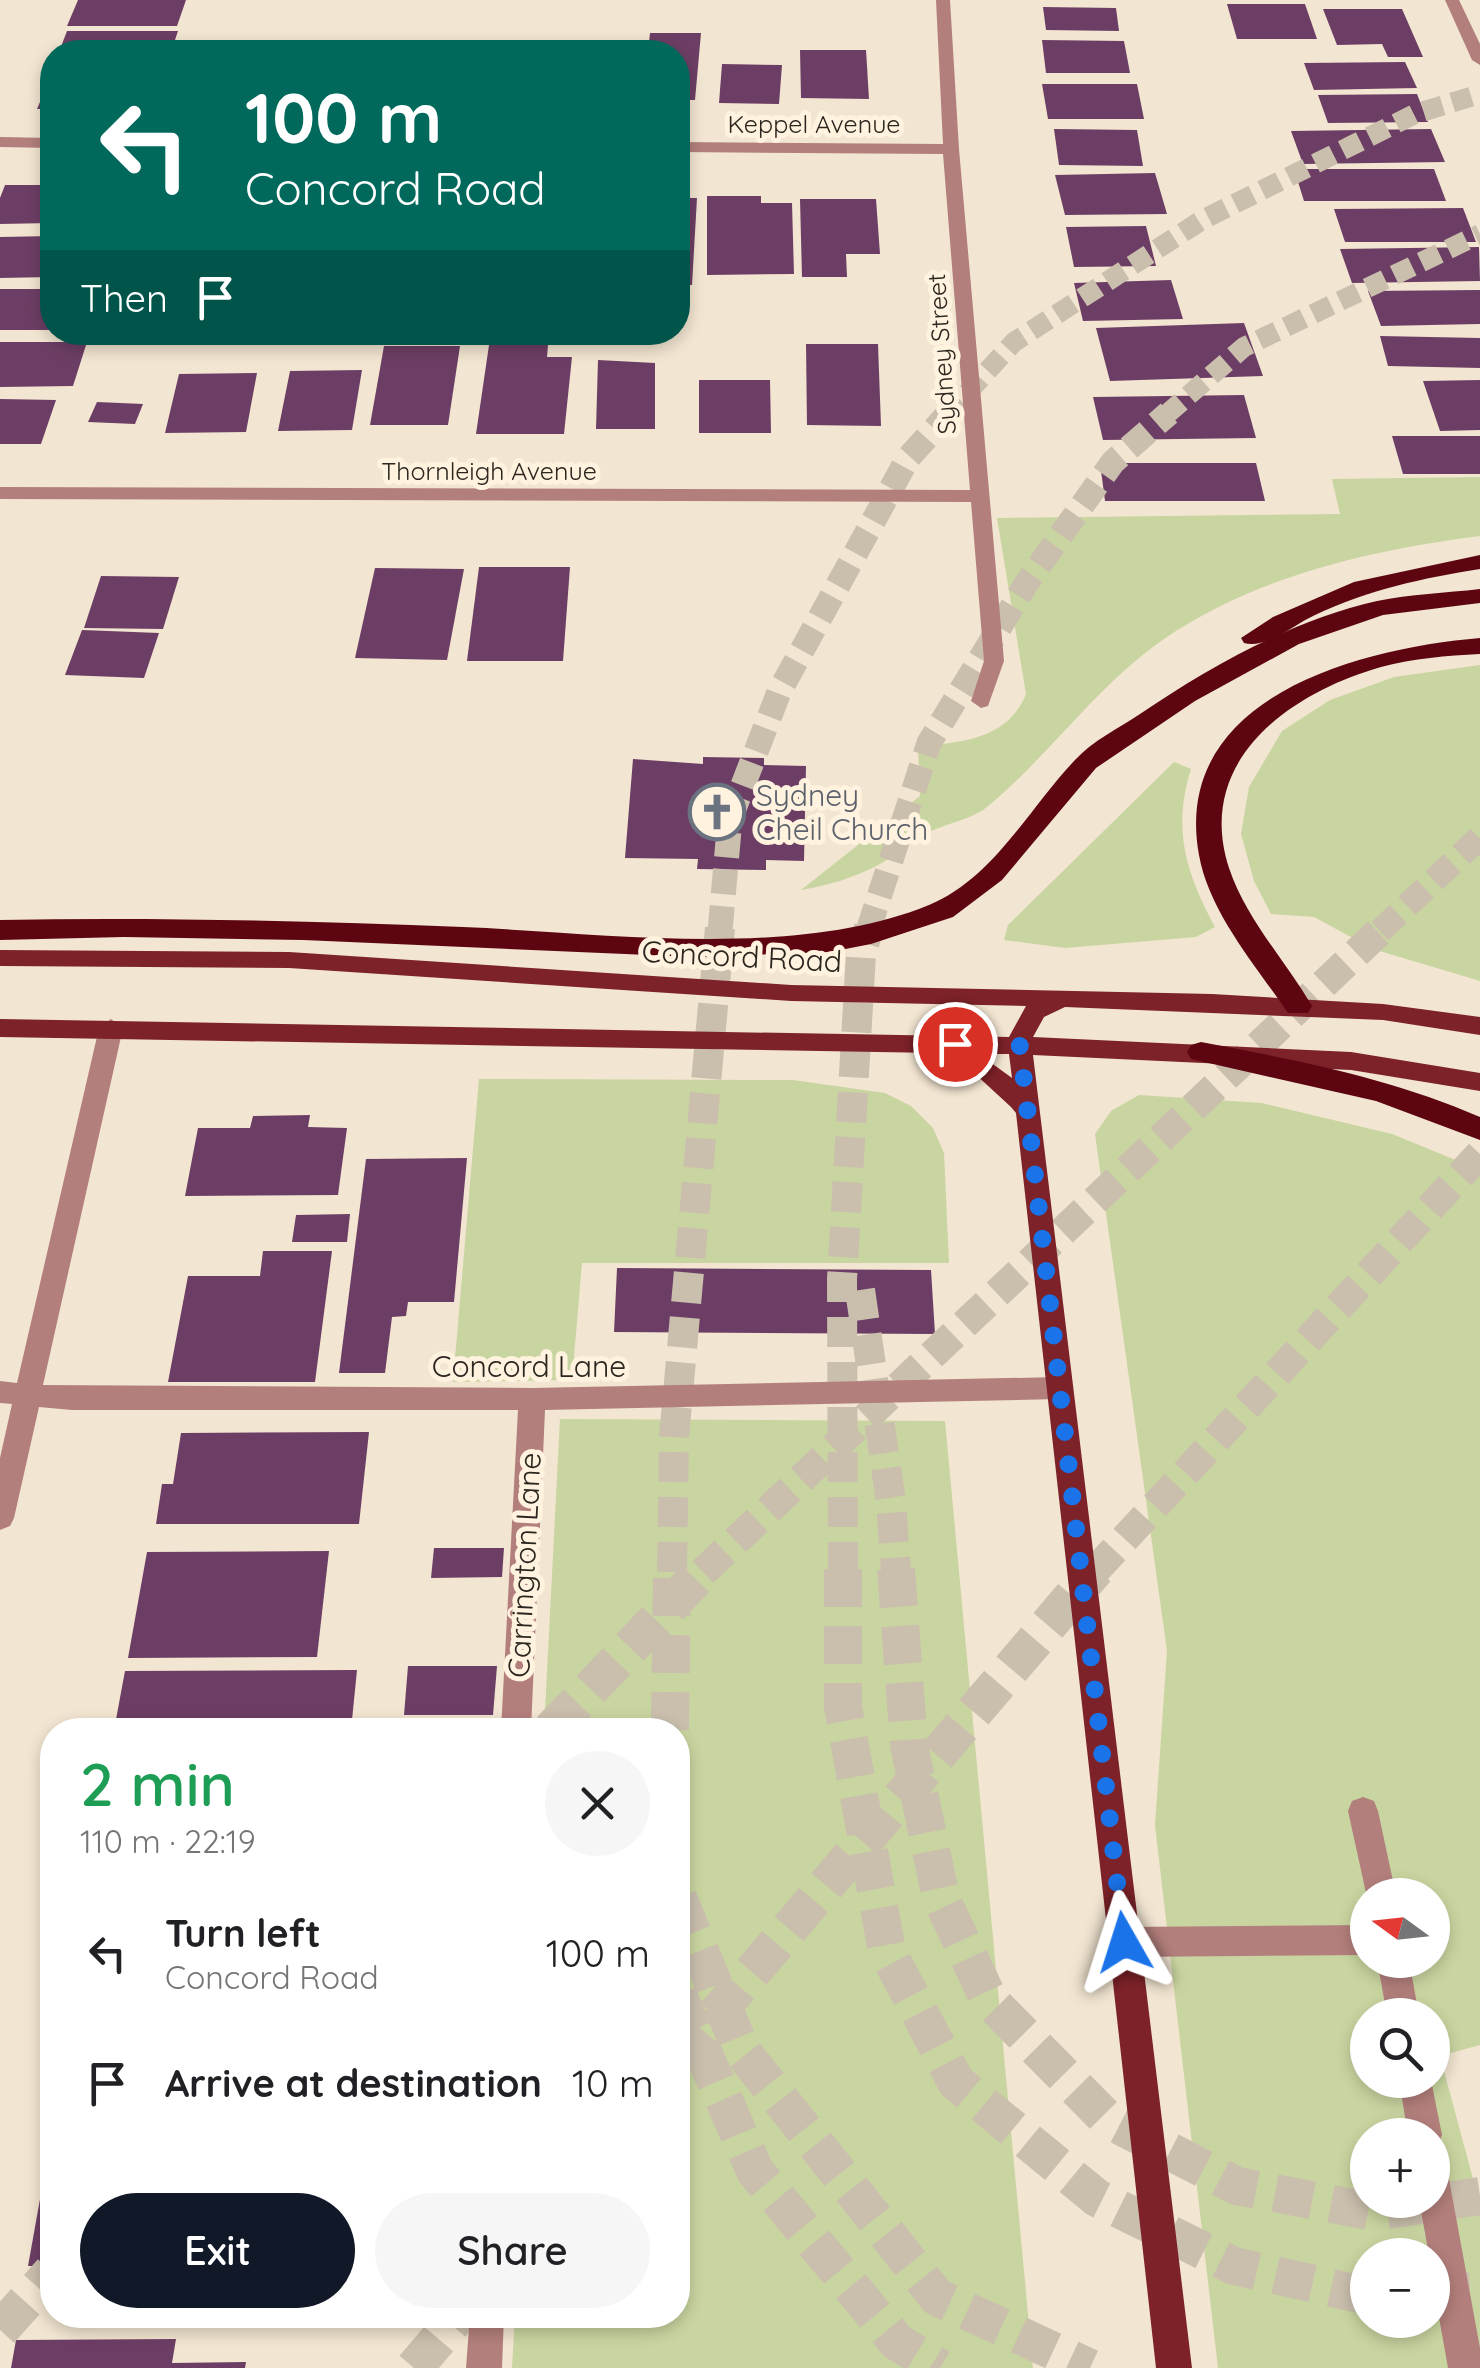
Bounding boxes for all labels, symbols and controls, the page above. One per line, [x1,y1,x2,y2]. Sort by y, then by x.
text: 100 m [245,73,442,161]
icon: left [80,80,210,210]
street label: Keppel Avenue [728,108,900,139]
text: Concord Road [245,160,546,216]
icon: arrive [188,270,243,325]
street label: Sydney Street [920,273,962,435]
text: Then [80,274,168,322]
street label: Thornleigh Avenue [381,455,597,486]
place label: Sydney Cheil Church [756,776,928,848]
church icon: Sydney Cheil Church [687,782,747,842]
street label: Concord Road [641,932,843,980]
pin [913,1002,998,1087]
icon: arrive [928,1017,983,1072]
street label: Concord Lane [432,1347,626,1385]
street label: Carrington Lane [499,1451,549,1679]
text: 2 min [80,1746,235,1821]
button: close [545,1751,650,1856]
text: 110 m · 22:19 [80,1821,256,1861]
north arrow [1350,1878,1450,1978]
map controls [1350,1878,1450,2338]
position arrow [1072,1890,1176,1994]
text: Turn left [165,1909,321,1957]
icon: left [80,1926,135,1981]
text: 100 m [546,1929,650,1977]
text: Concord Road [165,1957,379,1997]
button: search [1350,1998,1450,2098]
icon: arrive [80,2056,135,2111]
text: Arrive at destination [165,2059,542,2107]
text: 10 m [572,2059,654,2107]
button: + [1350,2118,1450,2218]
button: Exit [80,2193,355,2308]
button: Share [375,2193,650,2308]
button: − [1350,2238,1450,2338]

